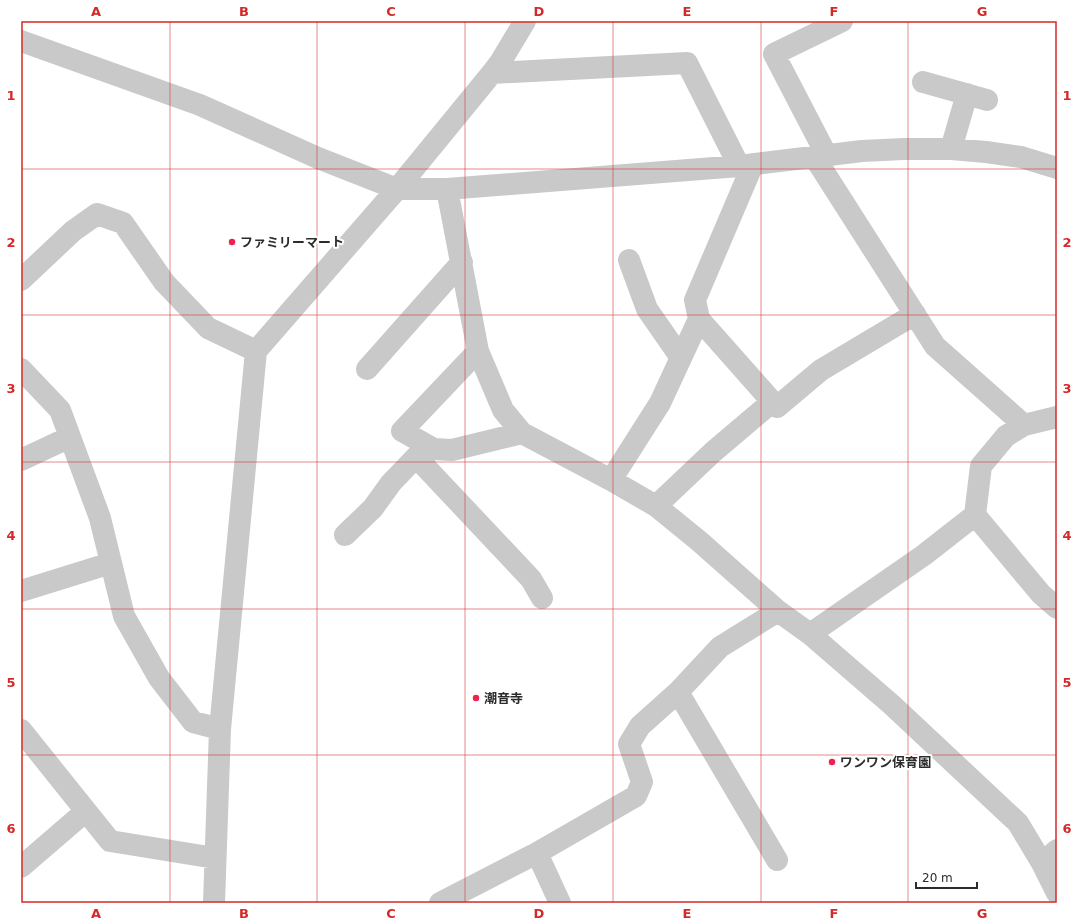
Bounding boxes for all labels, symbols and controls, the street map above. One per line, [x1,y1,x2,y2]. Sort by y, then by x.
text: A [91,4,101,19]
text: B [239,4,249,19]
text: C [386,4,396,19]
text: D [534,4,545,19]
text: E [683,4,691,19]
text: F [830,4,838,19]
text: G [977,4,987,19]
text: 1 [6,88,16,103]
text: 1 [1062,88,1072,103]
text: 2 [6,235,16,250]
place label: ファミリーマート [240,235,344,250]
text: 2 [1062,235,1072,250]
marker: ファミリーマート [227,237,237,247]
text: 3 [6,381,16,396]
text: 3 [1062,381,1072,396]
text: 4 [6,528,16,543]
text: 4 [1062,528,1072,543]
text: 5 [6,675,16,690]
text: 5 [1062,675,1072,690]
place label: 潮音寺 [484,691,523,706]
marker: 潮音寺 [471,693,481,703]
place label: ワンワン保育園 [840,755,931,770]
marker: ワンワン保育園 [827,757,837,767]
text: 6 [6,821,16,836]
text: 6 [1062,821,1072,836]
scale bar [916,864,977,890]
text: 20 m [922,871,953,885]
text: A [91,906,101,921]
text: B [239,906,249,921]
text: C [386,906,396,921]
text: D [534,906,545,921]
text: E [683,906,691,921]
text: F [830,906,838,921]
text: G [977,906,987,921]

